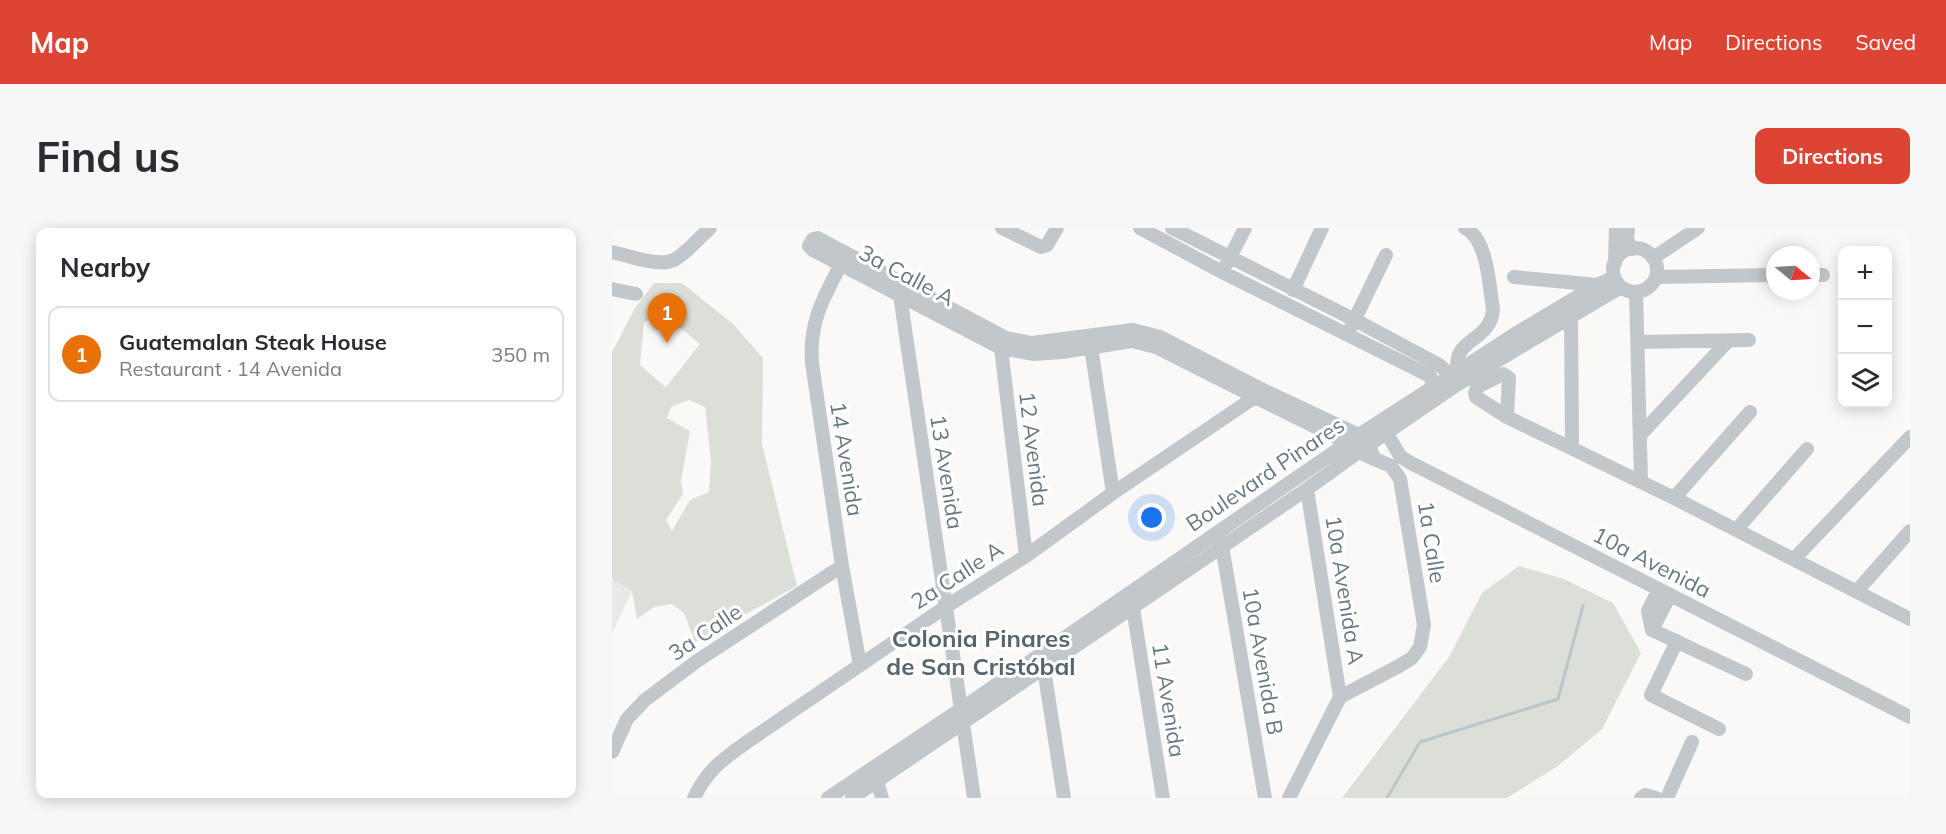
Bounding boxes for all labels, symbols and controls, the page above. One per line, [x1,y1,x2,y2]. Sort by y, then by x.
text: Map [30,25,89,60]
text: Map [1649,29,1692,55]
text: Directions [1725,29,1822,55]
text: Saved [1855,29,1916,55]
button: Directions [1755,128,1910,184]
text: Find us [36,130,180,183]
street label: 3a Calle A [854,238,960,312]
north arrow [1766,246,1820,300]
map controls [1838,246,1892,408]
button: + [1838,246,1892,300]
text: Nearby [60,251,150,284]
pin: 1 [648,294,686,343]
button: − [1838,300,1892,354]
text: Guatemalan Steak House [119,328,387,356]
text: 1 [76,342,88,367]
text: 350 m [491,342,550,367]
button: layers [1838,354,1892,408]
text: Restaurant · 14 Avenida [119,356,342,381]
street label: 12 Avenida [1013,390,1055,508]
street label: 14 Avenida [824,400,870,518]
street label: Boulevard Pinares [1180,411,1350,537]
street label: 13 Avenida [924,413,970,531]
street label: 1a Calle [1412,499,1452,585]
your location [1137,503,1166,532]
street label: 10a Avenida A [1319,513,1371,667]
street label: 10a Avenida [1588,520,1716,604]
street label: 2a Calle A [906,535,1008,615]
street label: 10a Avenida B [1236,585,1290,737]
street label: 3a Calle [663,597,747,667]
district label: Colonia Pinares de San Cristóbal [886,623,1076,681]
street label: 11 Avenida [1146,641,1192,759]

